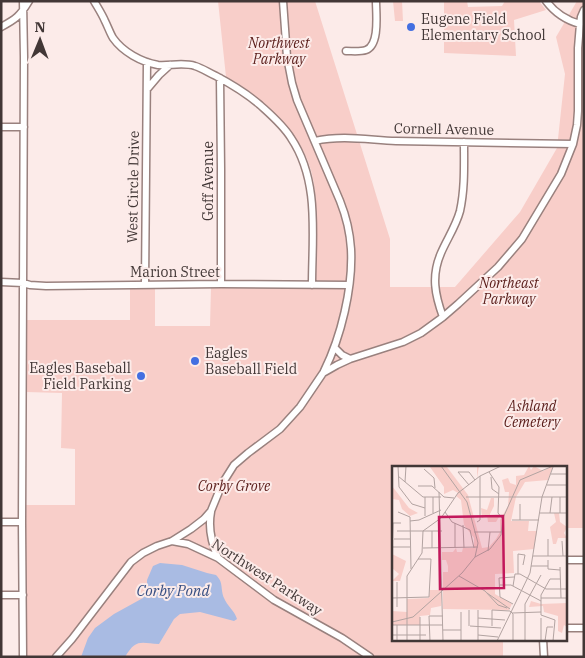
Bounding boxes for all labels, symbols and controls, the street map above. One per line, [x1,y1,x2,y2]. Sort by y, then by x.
place label: Eugene Field Elementary School [421,10,546,44]
north arrow [15,15,65,65]
text: N [35,18,46,36]
marker: Eugene Field Elementary School [405,21,417,33]
park label: Northwest Parkway [247,34,311,68]
street label: Cornell Avenue [394,119,494,139]
street label: West Circle Drive [123,131,143,243]
street label: Goff Avenue [199,141,217,221]
street label: Marion Street [130,263,220,281]
park label: Northeast Parkway [478,274,540,308]
place label: Eagles Baseball Field [205,344,298,378]
marker: Eagles Baseball Field [189,355,201,367]
place label: Eagles Baseball Field Parking [29,359,131,393]
marker: Eagles Baseball Field Parking [135,370,147,382]
park label: Ashland Cemetery [504,397,562,431]
inset map [392,466,568,640]
park label: Corby Grove [198,477,271,495]
street label: Northwest Parkway [208,535,326,620]
water label: Corby Pond [136,581,210,600]

